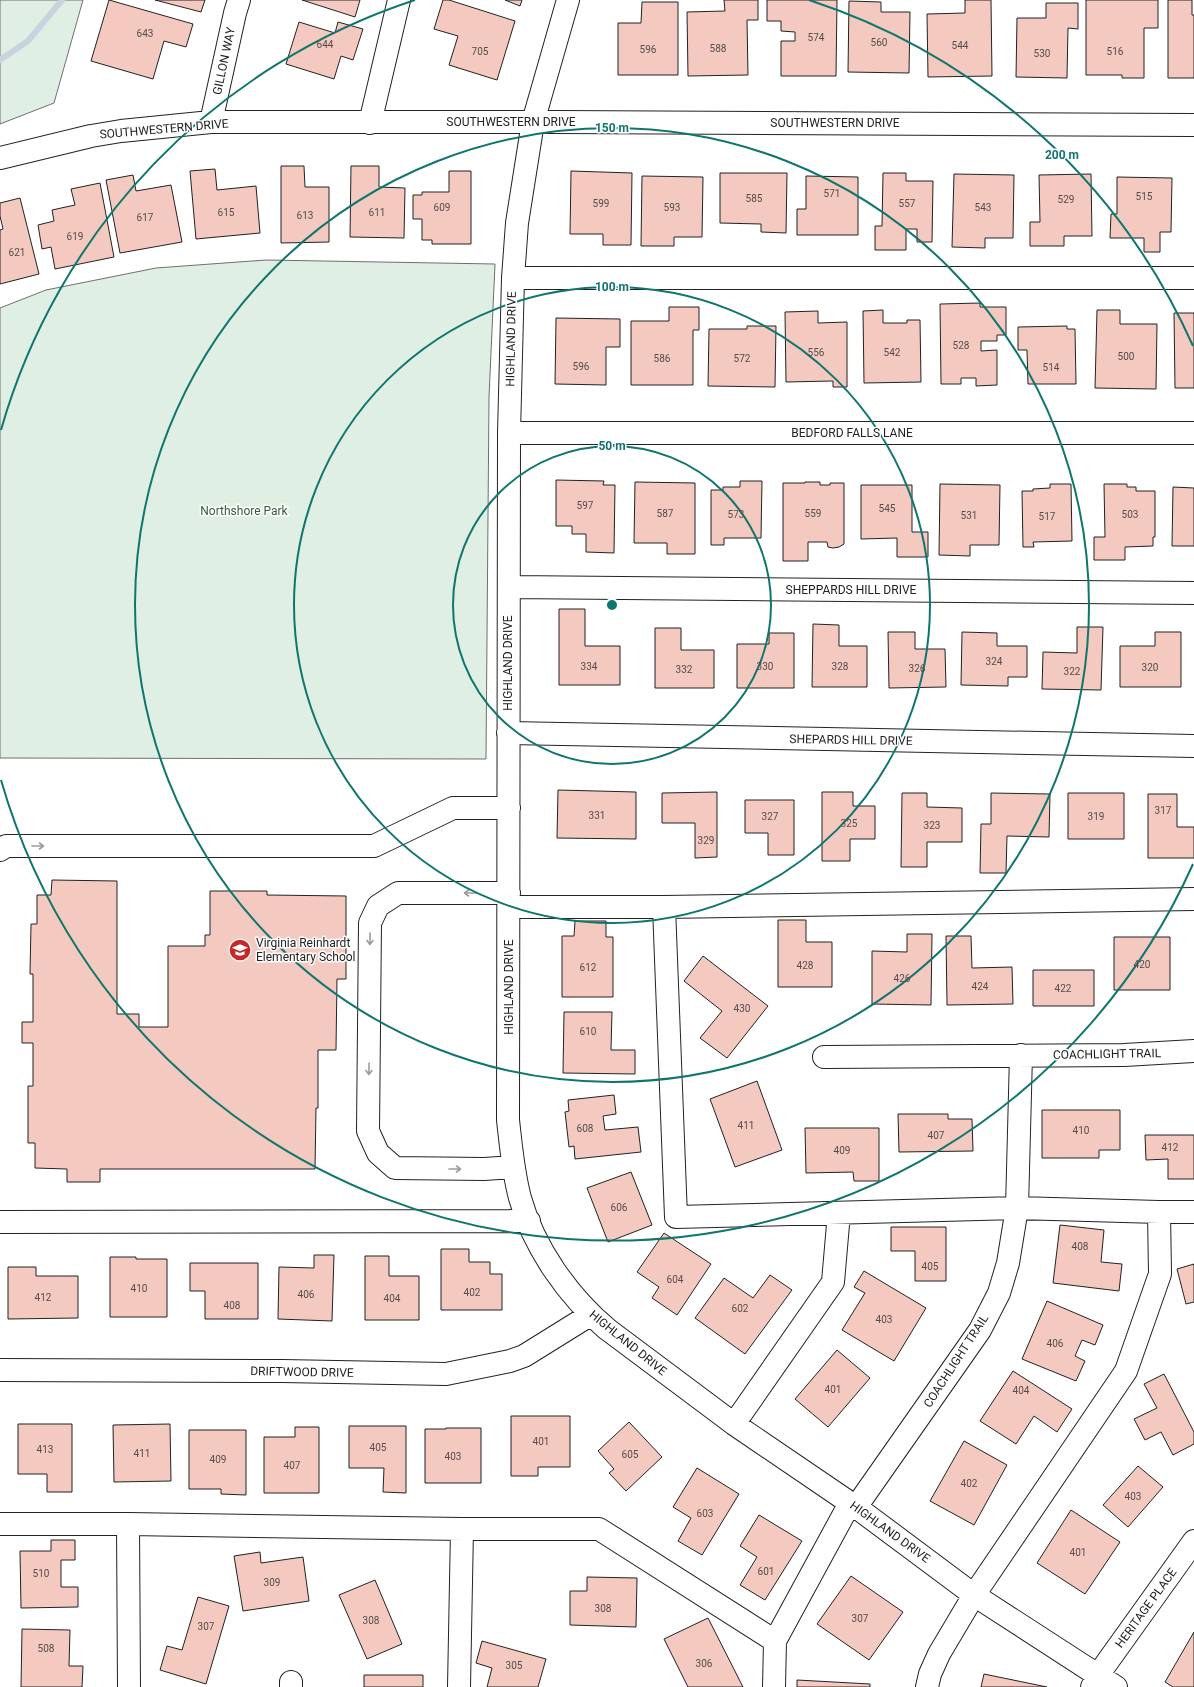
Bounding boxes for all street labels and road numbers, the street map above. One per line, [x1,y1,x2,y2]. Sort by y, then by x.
street label: GILLON WAY [210,25,238,96]
street label: SOUTHWESTERN DRIVE [446,115,576,129]
street label: SOUTHWESTERN DRIVE [99,116,229,142]
street label: SOUTHWESTERN DRIVE [770,116,900,130]
street label: HIGHLAND DRIVE [503,291,519,387]
street label: BEDFORD FALLS LANE [791,426,913,440]
street label: SHEPPARDS HILL DRIVE [786,583,917,597]
street label: HIGHLAND DRIVE [501,615,515,711]
street label: SHEPARDS HILL DRIVE [789,732,913,748]
street label: HIGHLAND DRIVE [502,939,516,1035]
street label: COACHLIGHT TRAIL [1053,1046,1162,1062]
street label: HIGHLAND DRIVE [587,1308,670,1379]
street label: COACHLIGHT TRAIL [921,1311,992,1410]
street label: DRIFTWOOD DRIVE [250,1364,354,1380]
street label: HIGHLAND DRIVE [847,1498,933,1566]
street label: HERITAGE PLACE [1112,1565,1180,1650]

